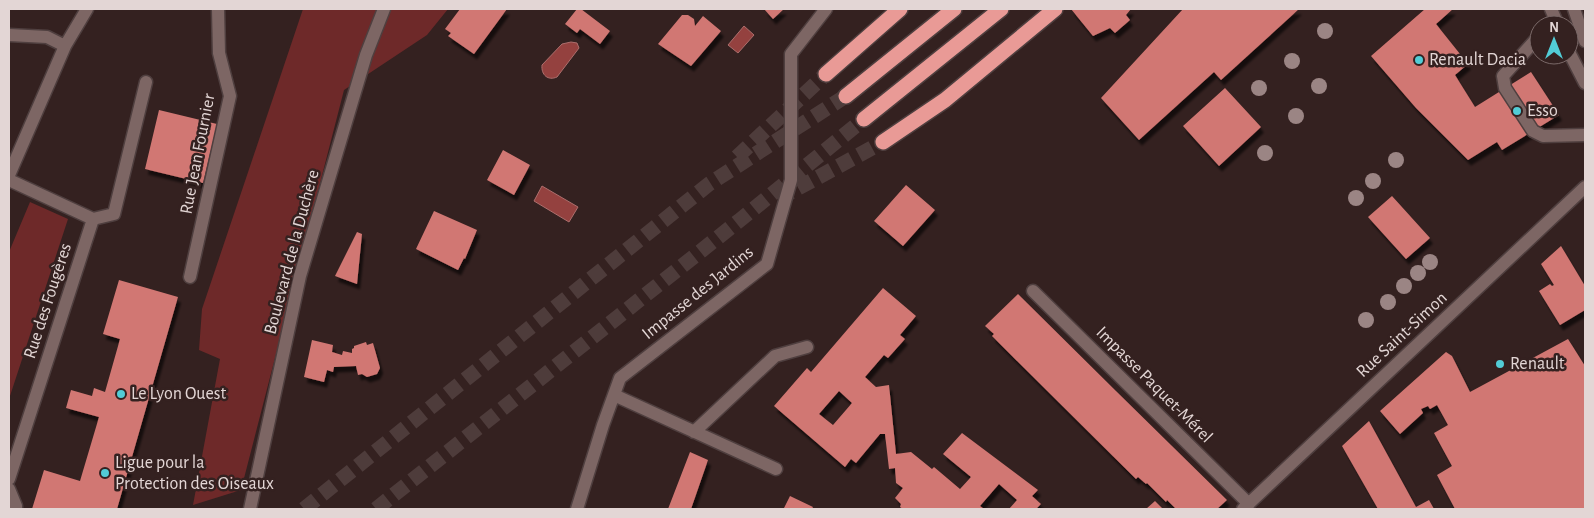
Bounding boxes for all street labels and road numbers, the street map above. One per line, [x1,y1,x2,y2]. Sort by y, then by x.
street label: Rue Jean Fournier [177,92,219,216]
street label: Boulevard de la Duchère [261,168,323,336]
street label: Rue des Fougères [21,241,75,361]
street label: Impasse des Jardins [639,243,757,343]
street label: Rue Saint-Simon [1353,289,1451,381]
street label: Impasse Paquet-Mérel [1092,323,1216,447]

